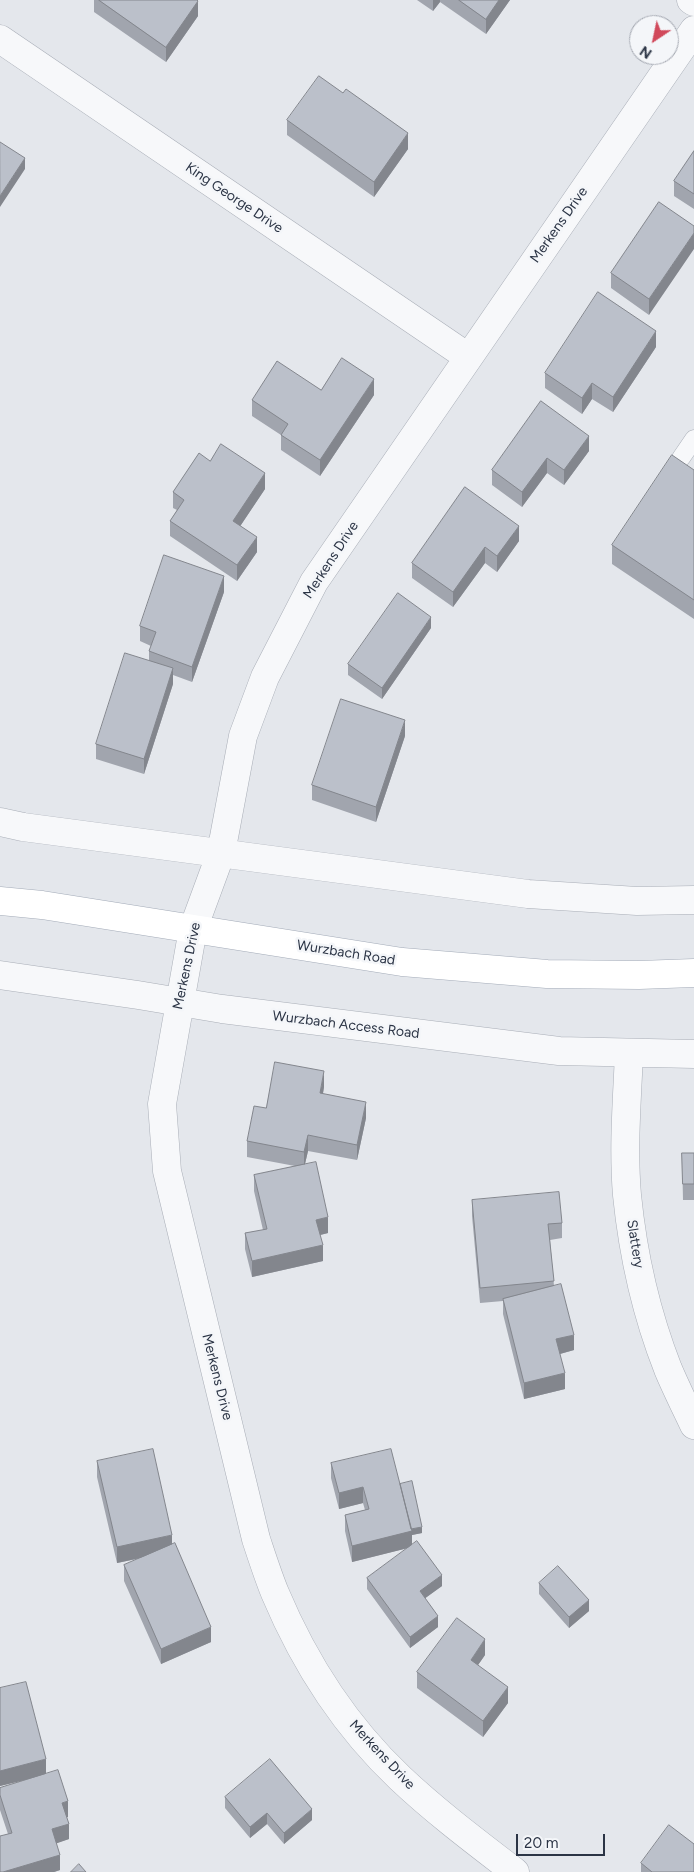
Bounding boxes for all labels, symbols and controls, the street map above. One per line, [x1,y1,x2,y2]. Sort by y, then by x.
north arrow [629,15,679,65]
text: N [637,42,655,62]
street label: King George Drive [182,159,286,237]
street label: Merkens Drive [527,184,591,266]
street label: Merkens Drive [300,518,362,602]
street label: Merkens Drive [170,921,204,1011]
street label: Wurzbach Road [296,937,396,969]
street label: Wurzbach Access Road [272,1008,420,1042]
street label: Slattery [623,1218,647,1270]
street label: Merkens Drive [198,1332,236,1422]
street label: Merkens Drive [346,1717,418,1793]
scale bar [519,1824,608,1856]
text: 20 m [524,1834,558,1852]

